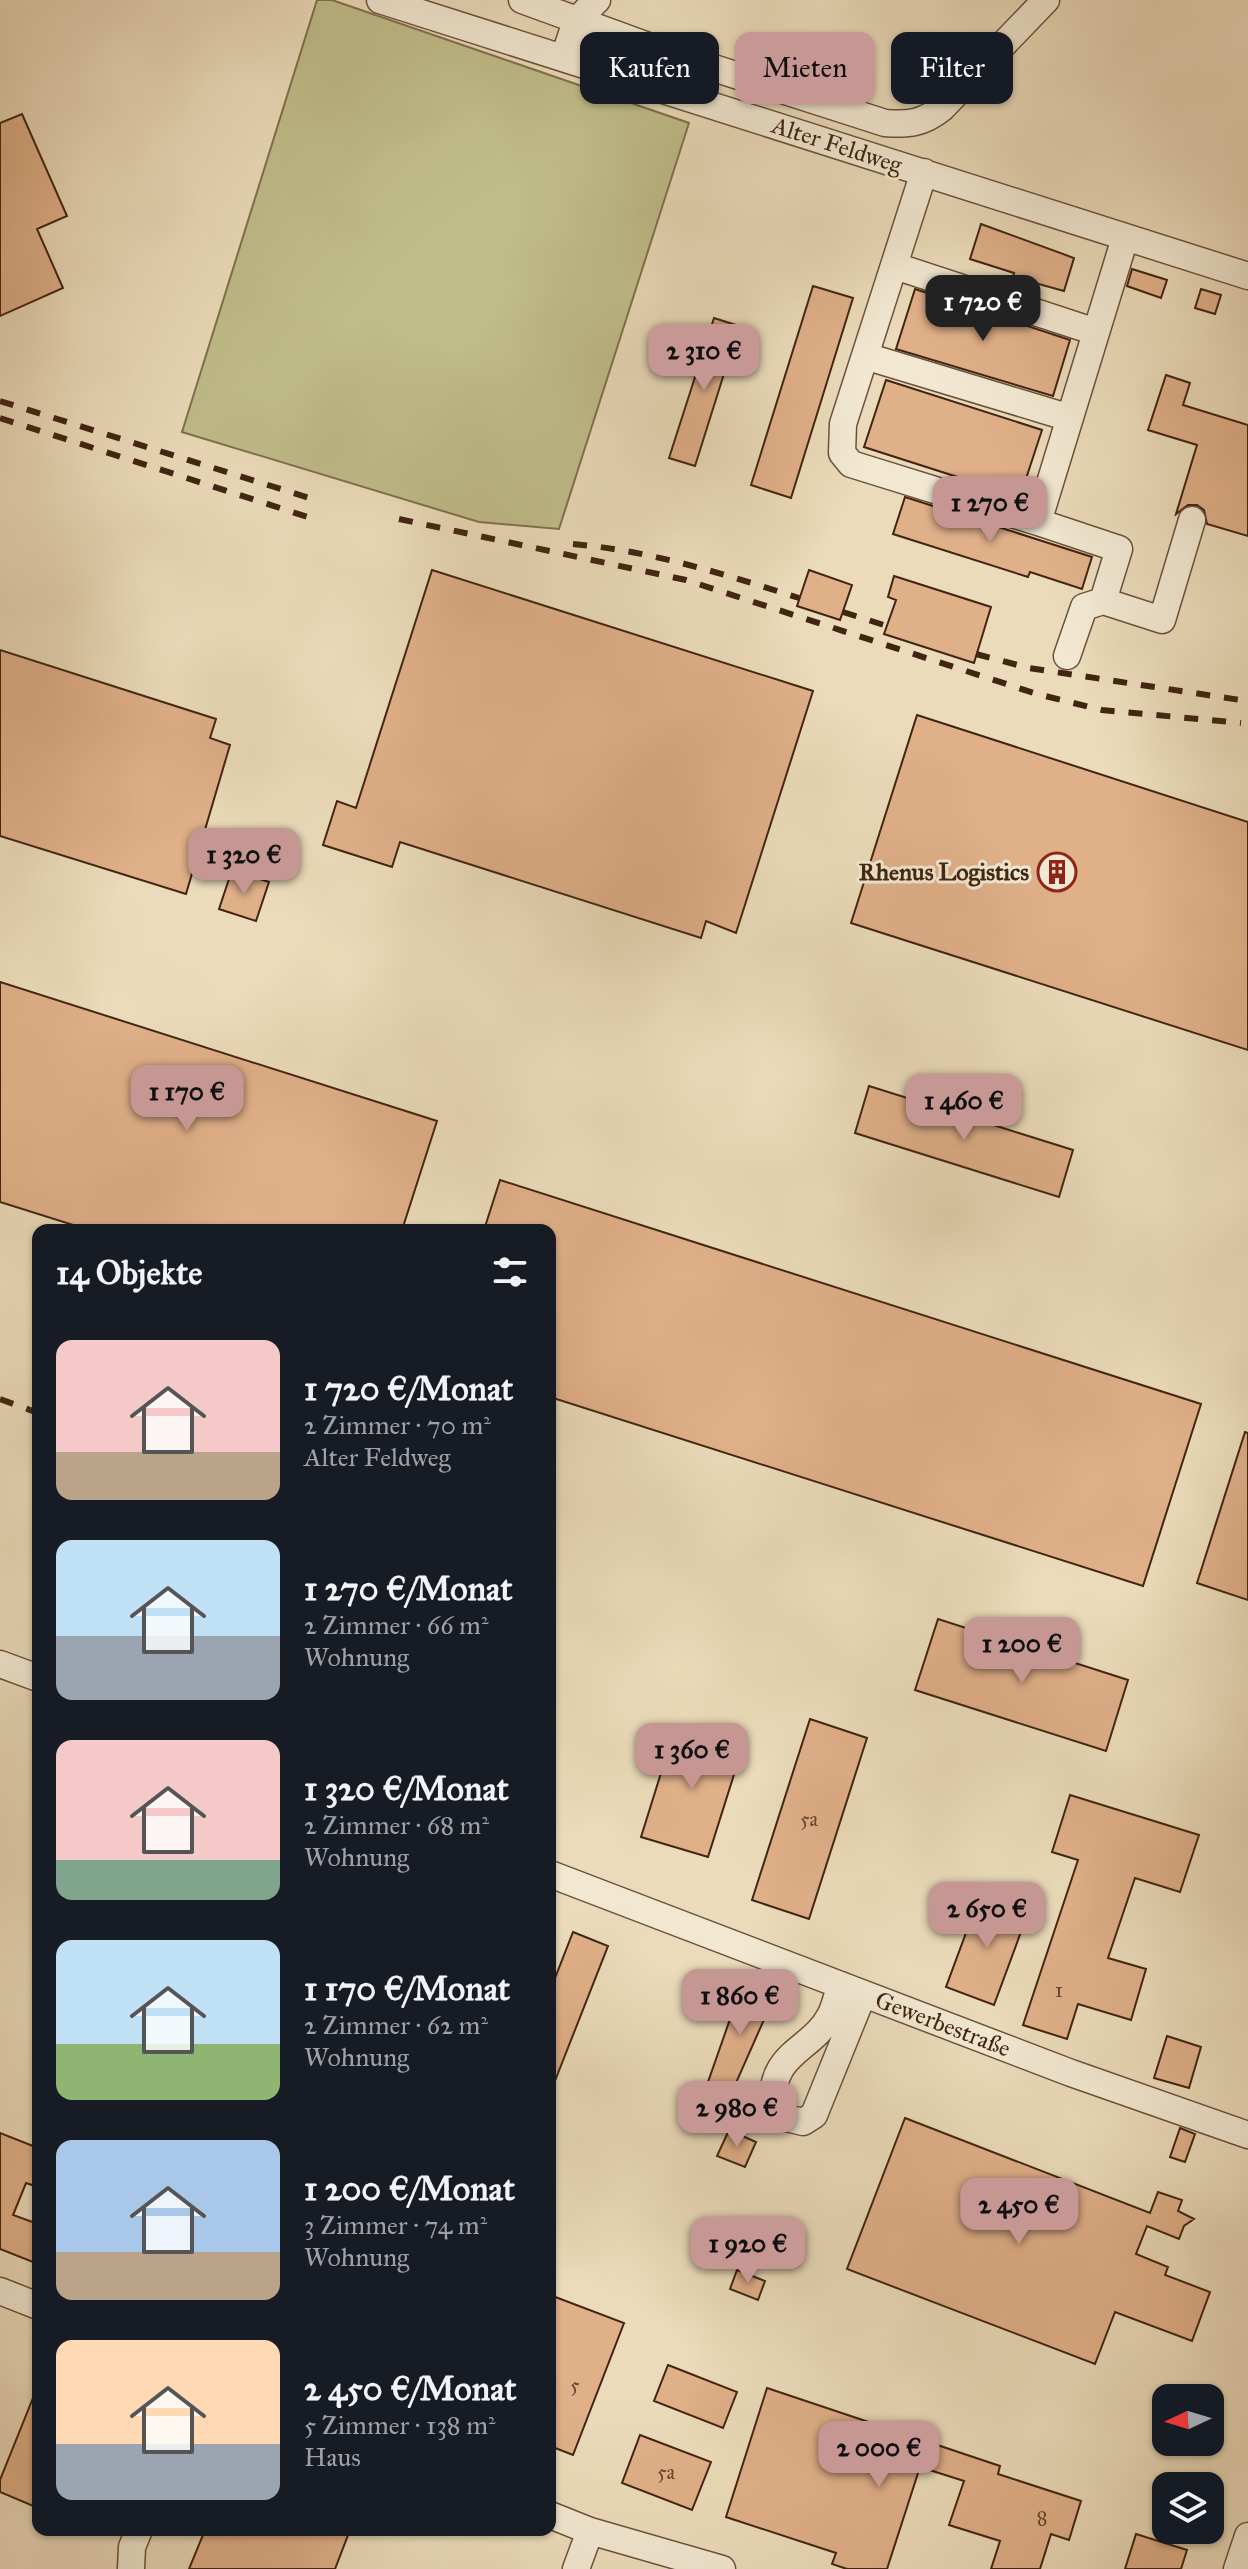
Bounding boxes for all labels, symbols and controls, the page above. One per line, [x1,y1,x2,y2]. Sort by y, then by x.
chip: Kaufen [580,32,719,104]
chip: Mieten [735,32,875,104]
chip: Filter [891,32,1013,104]
street label: Alter Feldweg [767,110,907,180]
pin: 1 720 € [909,275,1057,343]
text: 1 720 € [943,285,1023,317]
pin: 2 310 € [630,324,778,392]
text: 2 310 € [666,334,742,366]
pin: 1 270 € [916,476,1064,544]
text: 1 270 € [951,486,1029,518]
pin: 1 320 € [170,828,318,896]
text: 1 320 € [206,838,282,870]
building icon: Rhenus Logistics [1036,851,1078,893]
place label: Rhenus Logistics [859,857,1029,887]
pin: 1 170 € [113,1065,261,1133]
pin: 1 460 € [890,1074,1038,1142]
text: 1 170 € [149,1075,225,1107]
text: 1 460 € [924,1084,1004,1116]
icon: filters [488,1250,532,1294]
text: 14 Objekte [56,1252,202,1293]
text: 1 720 €/Monat [304,1368,513,1409]
icon: home [120,1372,216,1468]
text: 2 Zimmer · 70 m² [304,1409,491,1441]
text: Alter Feldweg [304,1441,451,1473]
text: 1 270 €/Monat [304,1568,512,1609]
icon: home [120,1572,216,1668]
text: 2 Zimmer · 66 m² [304,1609,489,1641]
pin: 1 200 € [948,1617,1096,1685]
text: 1 200 € [982,1627,1062,1659]
text: Wohnung [304,1641,409,1673]
pin: 1 360 € [618,1723,766,1791]
text: 1 360 € [654,1733,730,1765]
text: 1 320 €/Monat [304,1768,509,1809]
icon: home [120,1772,216,1868]
house number: 5a [800,1807,818,1831]
text: 2 Zimmer · 68 m² [304,1809,489,1841]
text: Wohnung [304,1841,409,1873]
pin: 2 650 € [913,1882,1061,1950]
text: 2 650 € [947,1892,1027,1924]
text: 1 170 €/Monat [304,1968,510,2009]
pin: 1 860 € [666,1969,814,2037]
icon: home [120,1972,216,2068]
house number: 1 [1055,1978,1063,2002]
text: 1 860 € [700,1979,780,2011]
street label: Gewerbestraße [871,1984,1015,2064]
text: 2 Zimmer · 62 m² [304,2009,488,2041]
text: Wohnung [304,2041,409,2073]
pin: 2 980 € [663,2081,811,2149]
text: 2 980 € [696,2091,778,2123]
text: 1 200 €/Monat [304,2168,515,2209]
icon: home [120,2172,216,2268]
pin: 2 450 € [945,2178,1093,2246]
text: 2 450 € [978,2188,1060,2220]
text: 3 Zimmer · 74 m² [304,2209,487,2241]
pin: 1 920 € [674,2217,822,2285]
text: 1 920 € [708,2227,788,2259]
text: Wohnung [304,2241,409,2273]
text: 2 450 €/Monat [304,2368,517,2409]
icon: home [120,2372,216,2468]
house number: 5 [570,2373,580,2397]
north arrow [1152,2384,1224,2456]
map controls [1152,2384,1224,2544]
text: 5 Zimmer · 138 m² [304,2409,496,2441]
pin: 2 000 € [805,2421,953,2489]
text: 2 000 € [836,2431,922,2463]
text: Haus [304,2441,361,2473]
house number: 5a [657,2460,675,2484]
button: layers [1152,2472,1224,2544]
house number: 8 [1037,2506,1047,2530]

